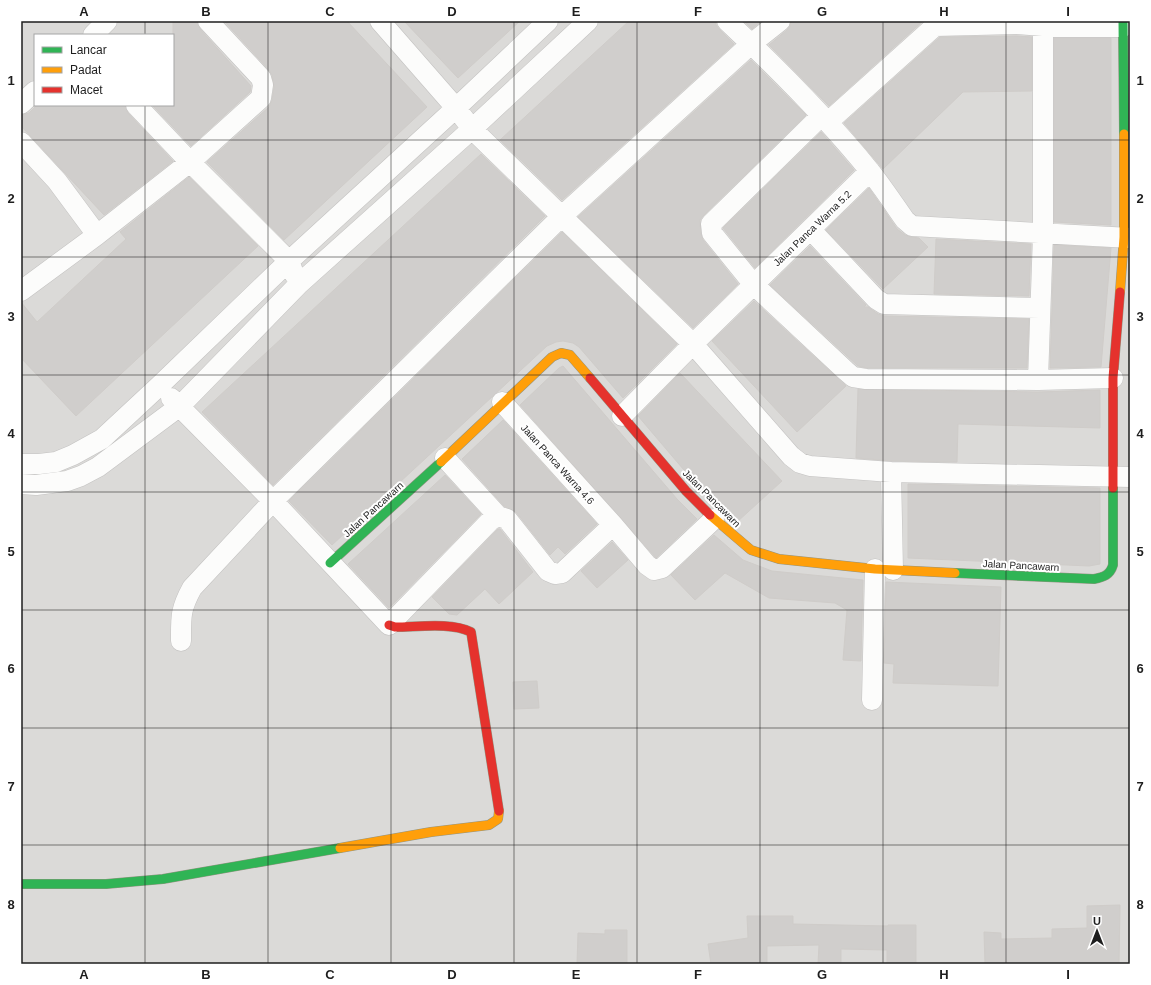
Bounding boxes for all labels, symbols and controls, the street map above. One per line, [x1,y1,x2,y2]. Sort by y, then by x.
text: A [79,4,89,19]
text: B [201,4,211,19]
text: C [325,4,335,19]
text: D [447,4,457,19]
text: E [572,4,581,19]
text: F [694,4,702,19]
text: G [817,4,827,19]
text: H [939,4,949,19]
text: I [1066,4,1070,19]
legend [34,34,174,106]
text: Lancar [70,43,107,57]
text: Padat [70,63,102,77]
text: 1 [7,73,15,88]
text: 1 [1136,73,1144,88]
text: Macet [70,83,103,97]
street label: Jalan Panca Warna 5.2 [771,188,854,268]
text: 2 [7,191,15,206]
text: 2 [1136,191,1144,206]
text: 3 [7,309,15,324]
text: 3 [1136,309,1144,324]
street label: Jalan Panca Warna 4.6 [519,422,597,507]
text: 4 [7,426,15,441]
text: 4 [1136,426,1144,441]
street label: Jalan Pancawarn [681,467,743,529]
street label: Jalan Pancawarn [341,480,406,539]
text: 5 [7,544,15,559]
text: 5 [1136,544,1144,559]
street label: Jalan Pancawarn [982,558,1060,573]
text: 6 [7,661,15,676]
text: 6 [1136,661,1144,676]
text: 7 [7,779,15,794]
text: 7 [1136,779,1144,794]
text: 8 [7,897,15,912]
text: 8 [1136,897,1144,912]
north arrow [1077,911,1117,951]
text: U [1093,915,1101,927]
text: A [79,967,89,982]
text: B [201,967,211,982]
text: C [325,967,335,982]
text: D [447,967,457,982]
text: E [572,967,581,982]
text: F [694,967,702,982]
text: G [817,967,827,982]
text: H [939,967,949,982]
text: I [1066,967,1070,982]

